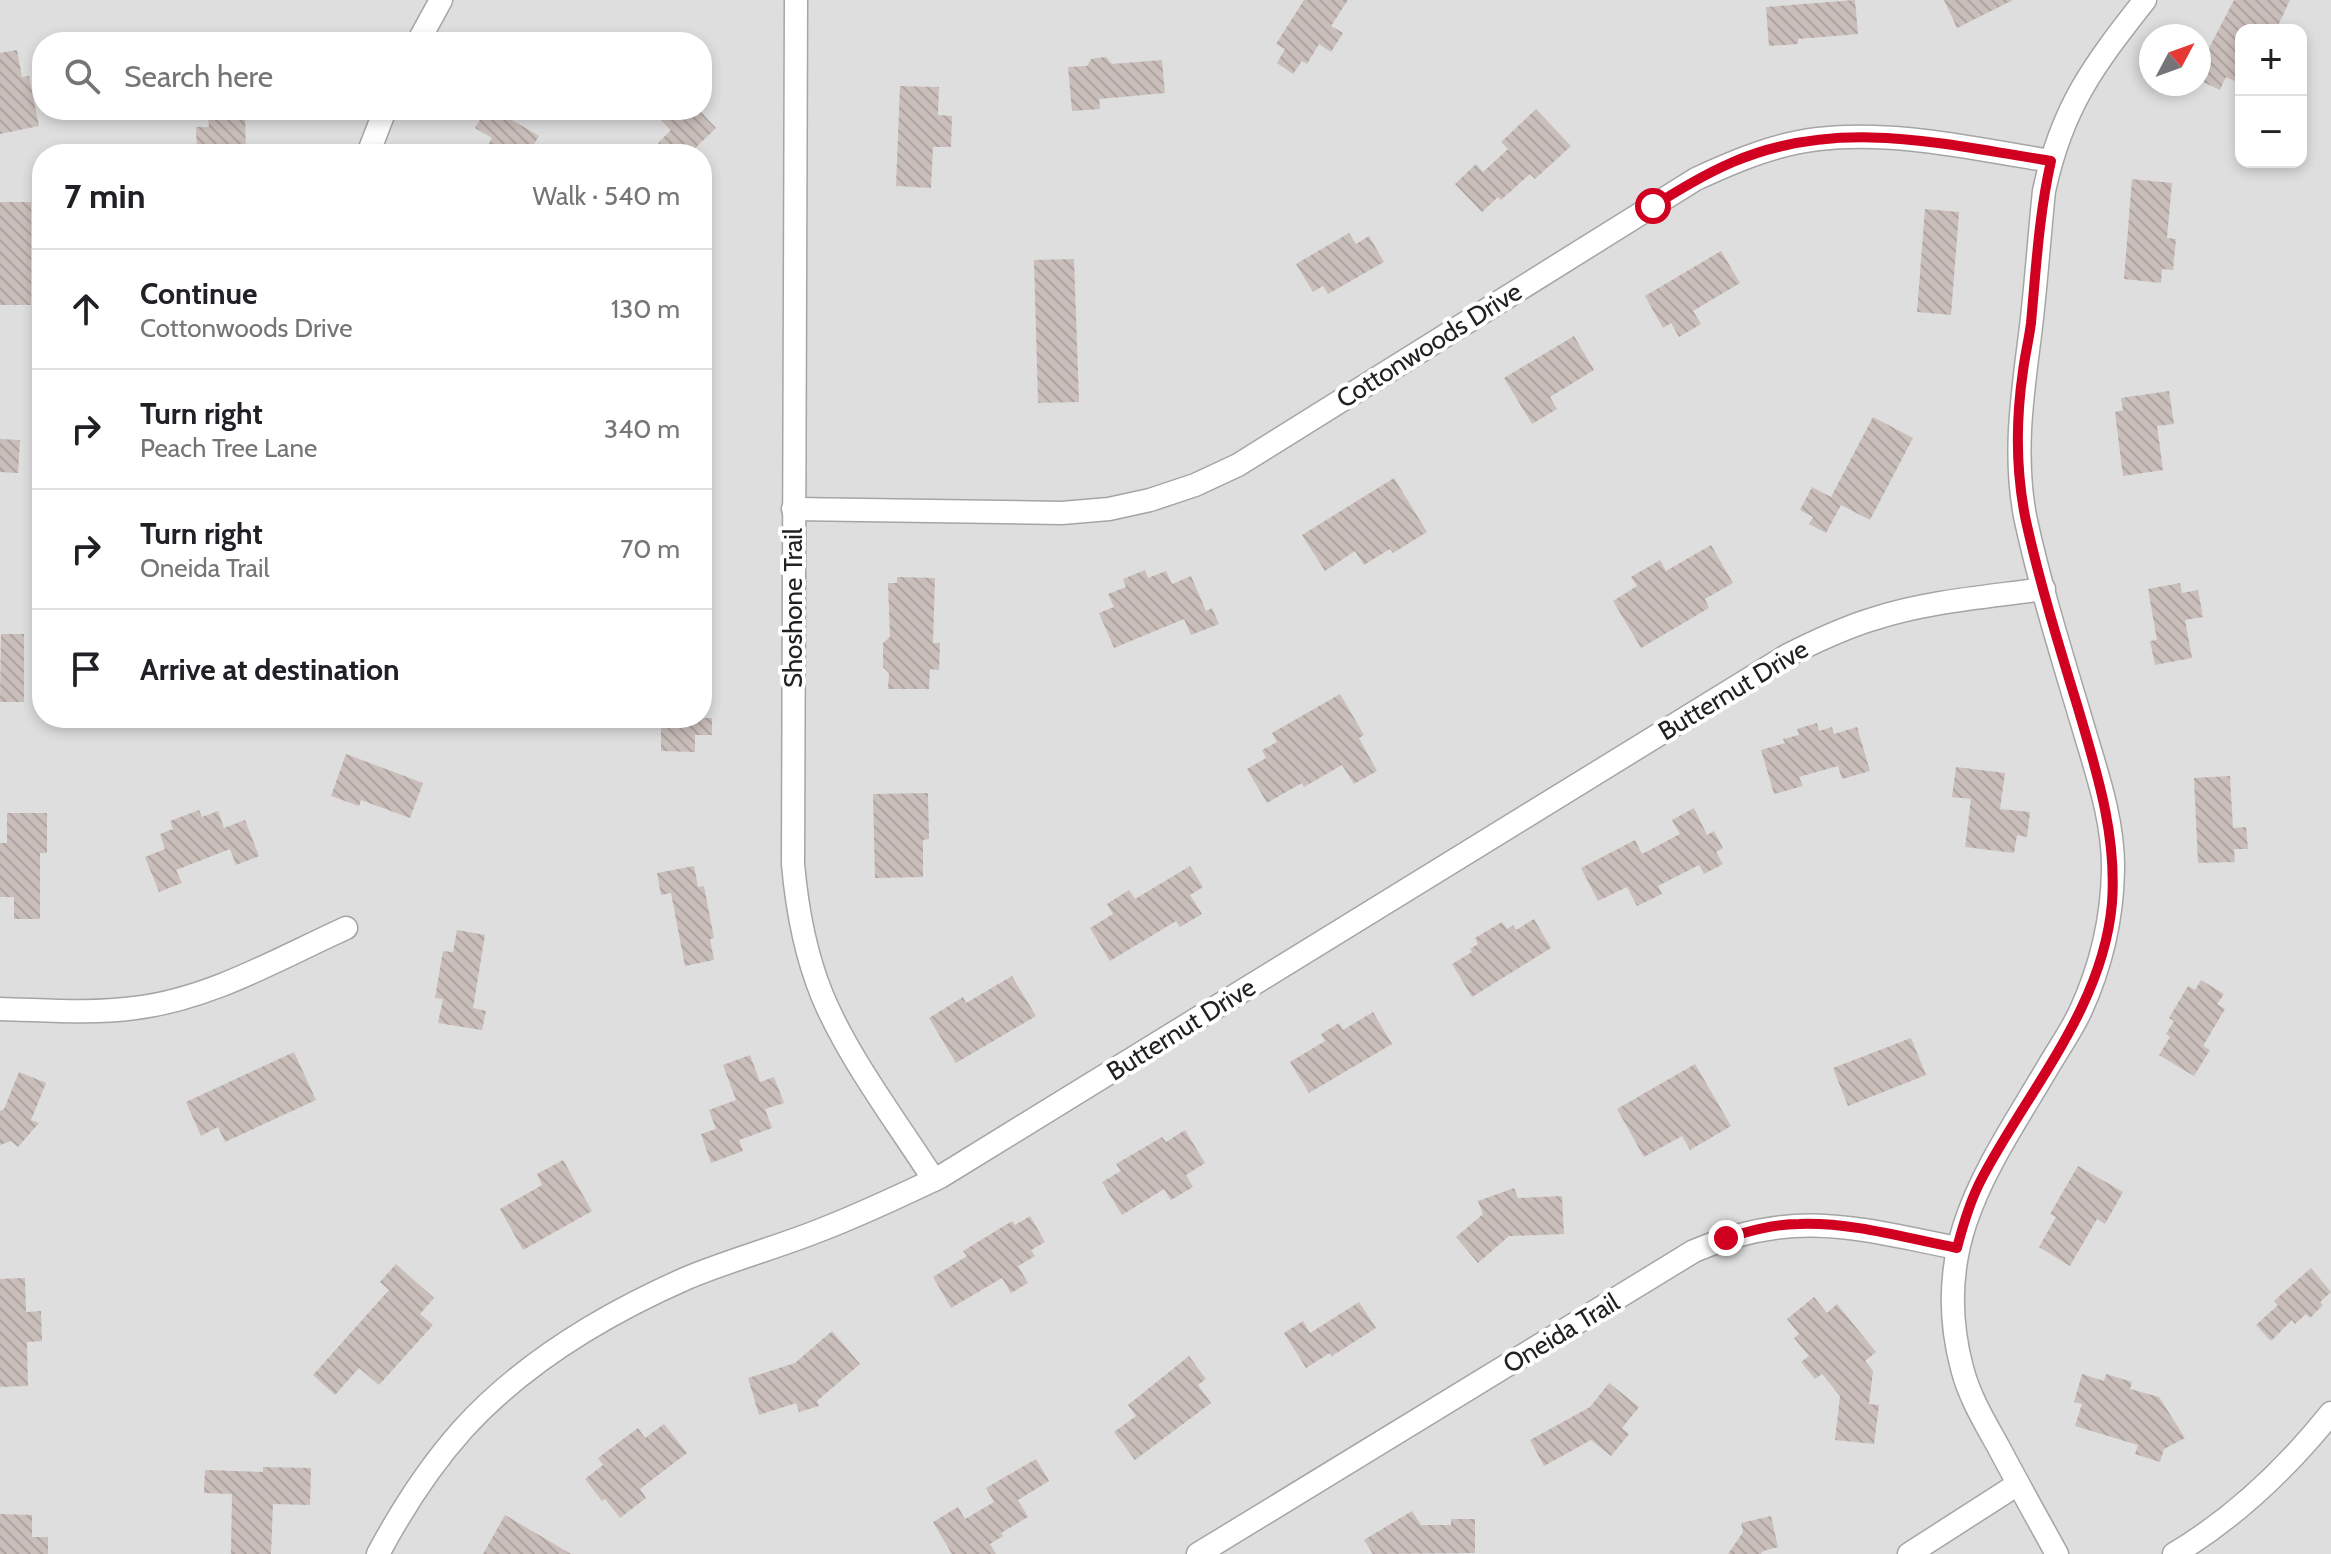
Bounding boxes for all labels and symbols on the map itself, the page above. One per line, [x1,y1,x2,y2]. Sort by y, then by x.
north arrow [2139,24,2211,96]
route start [1635,188,1671,224]
street label: Cottonwoods Drive [1330,275,1528,415]
street label: Shoshone Trail [777,528,809,688]
street label: Butternut Drive [1652,633,1814,747]
street label: Butternut Drive [1101,971,1261,1087]
route end [1708,1220,1744,1256]
street label: Oneida Trail [1497,1286,1625,1380]

